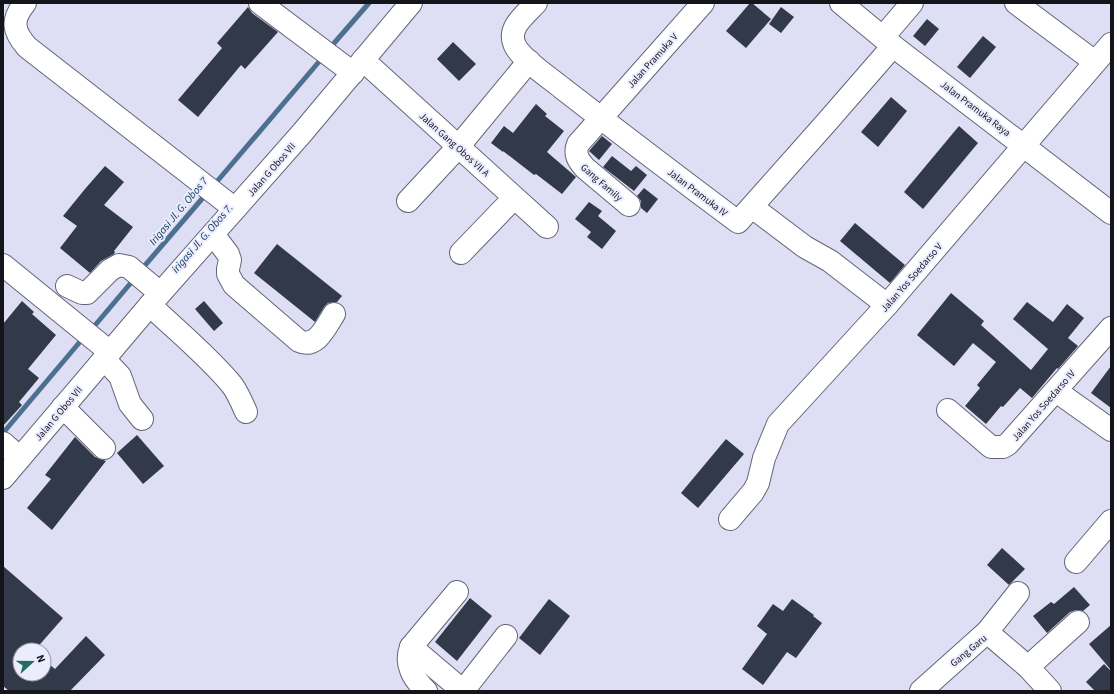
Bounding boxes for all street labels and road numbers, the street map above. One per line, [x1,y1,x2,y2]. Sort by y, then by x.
street label: Jalan Pramuka V [624,29,682,91]
street label: Jalan Pramuka Raya [937,78,1013,140]
street label: Jalan Gang Obos VII A [416,109,493,181]
street label: Jalan G Obos VII [244,140,299,200]
street label: Gang Family [577,161,626,205]
street label: Jalan Pramuka IV [664,165,731,221]
street label: Jalan Yos Soedarso V [878,239,946,315]
street label: Jalan Yos Soedarso IV [1009,366,1079,444]
street label: Jalan G Obos VII [32,383,86,444]
street label: Gang Garu [947,631,990,670]

